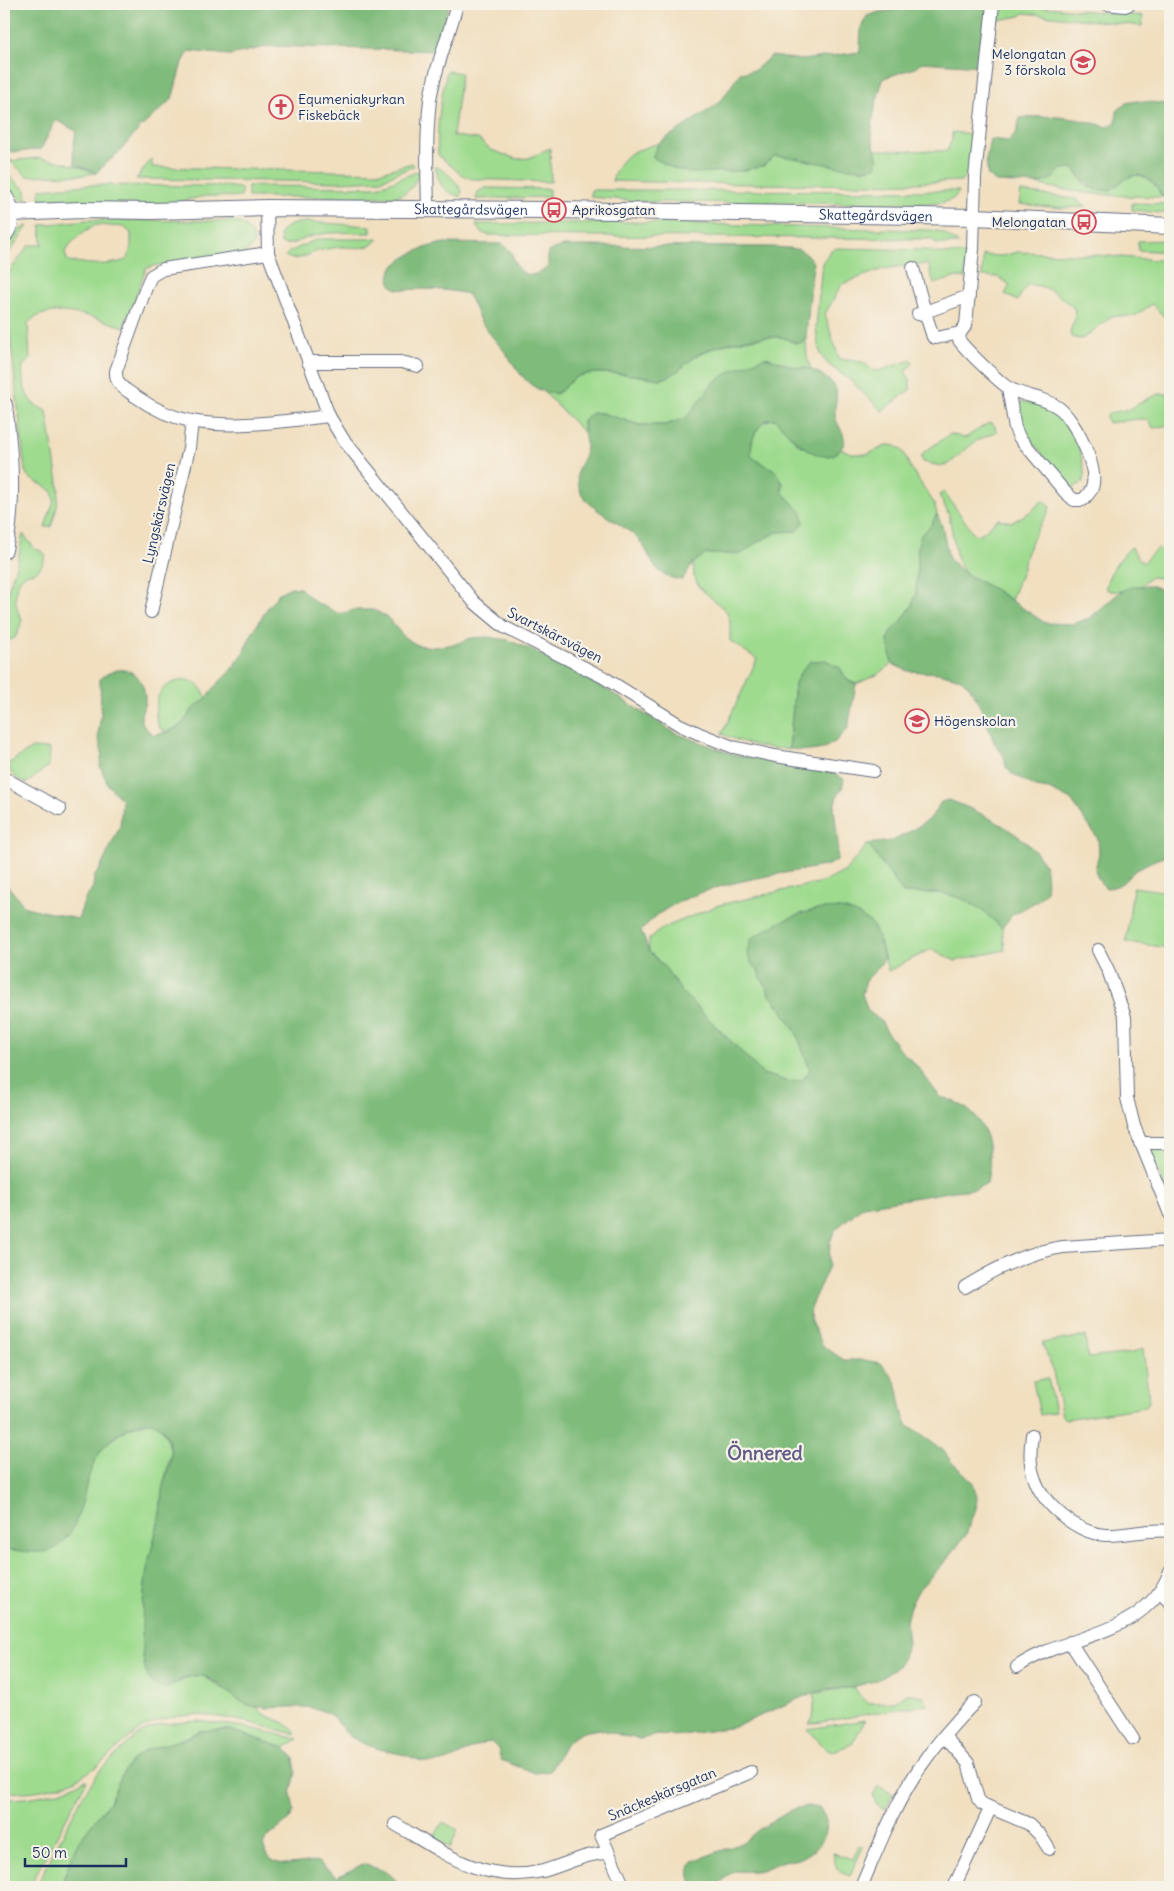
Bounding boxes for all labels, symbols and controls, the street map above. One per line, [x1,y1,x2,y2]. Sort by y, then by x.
place label: Melongatan 3 förskola [991,45,1066,79]
school or university icon: Melongatan 3 förskola [1070,49,1096,75]
place label: Equmeniakyrkan Fiskebäck [298,90,405,124]
church icon: Equmeniakyrkan Fiskebäck [268,94,294,120]
bus stop icon: Aprikosgatan [541,197,567,223]
street label: Skattegårdsvägen [414,200,528,219]
place label: Aprikosgatan [572,201,656,219]
street label: Skattegårdsvägen [819,205,933,225]
bus stop icon: Melongatan [1071,209,1097,235]
place label: Melongatan [991,213,1066,231]
street label: Lyngskärsvägen [139,461,179,565]
street label: Svartskärsvägen [504,603,606,667]
school or university icon: Högenskolan [904,708,930,734]
place label: Högenskolan [934,712,1016,730]
district label: Önnered [727,1440,803,1465]
street label: Snäckeskärsgatan [605,1763,719,1825]
scale bar [25,1836,126,1868]
text: 50 m [32,1843,67,1862]

